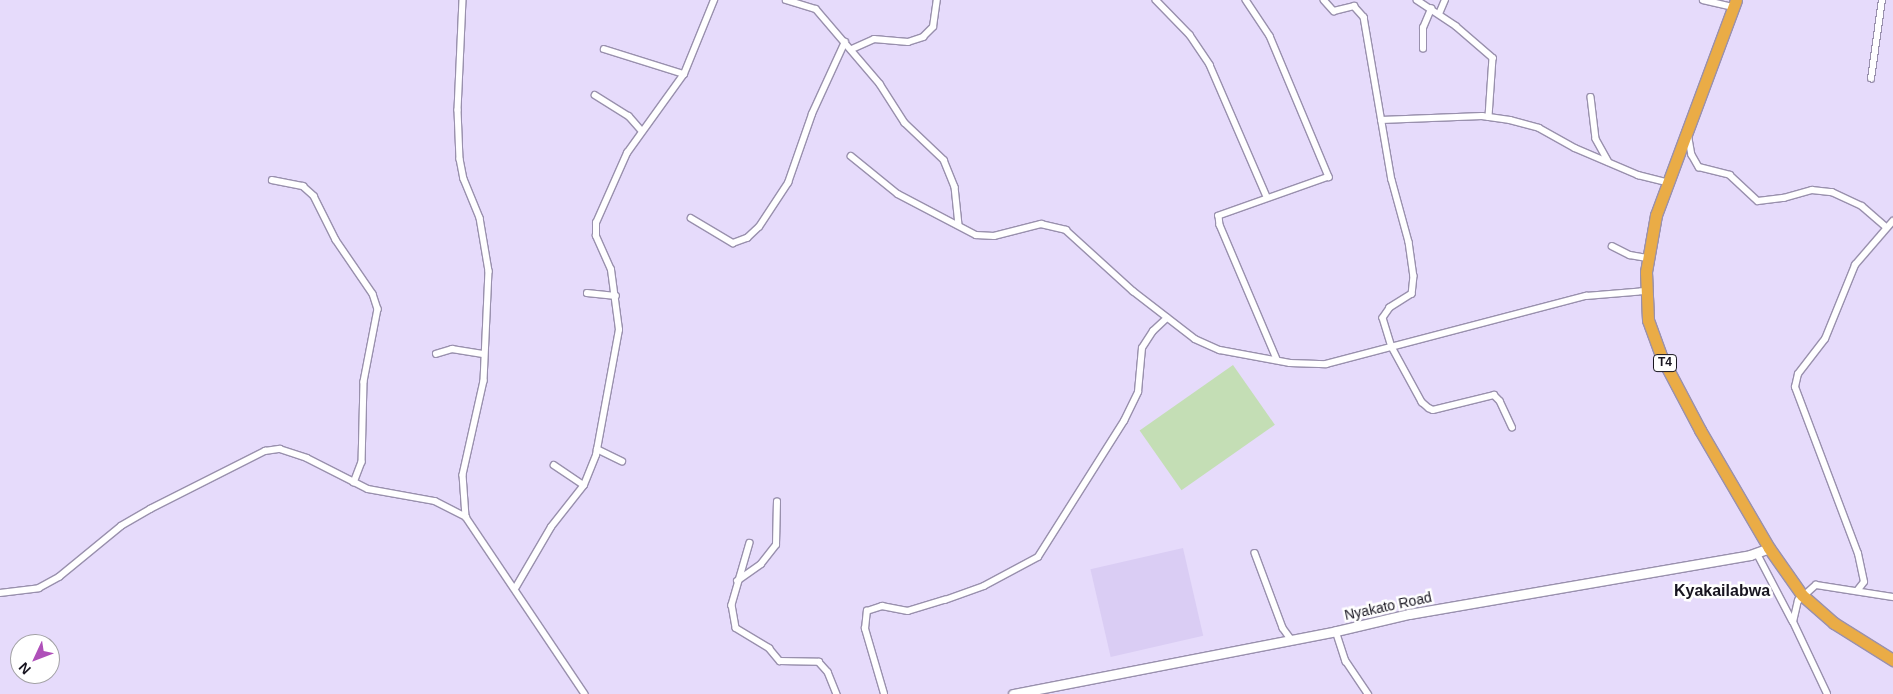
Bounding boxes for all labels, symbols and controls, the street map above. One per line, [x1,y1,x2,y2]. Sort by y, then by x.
road number: T4 [1652,353,1678,372]
district label: Kyakailabwa [1674,581,1770,601]
street label: Nyakato Road [1343,589,1433,623]
north arrow [10,634,60,684]
text: N [15,659,34,678]

